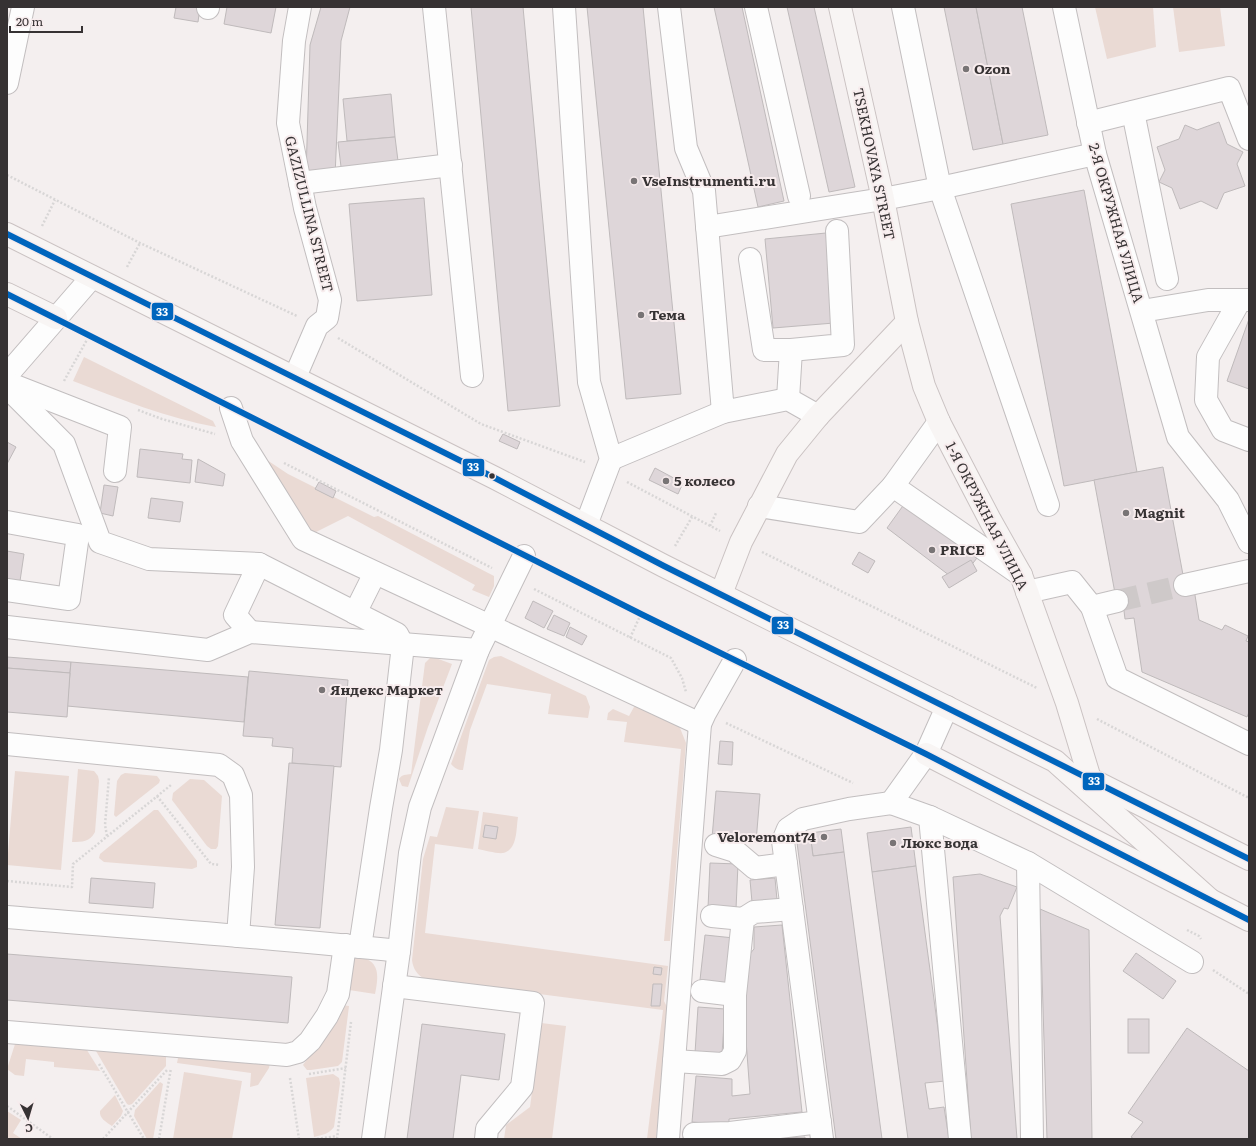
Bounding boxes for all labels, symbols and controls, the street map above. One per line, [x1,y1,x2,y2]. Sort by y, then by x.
scale bar [10,8,82,34]
text: 20 m [16,12,43,30]
place label: Ozon [974,58,1011,78]
marker: Ozon [961,64,971,74]
street label: TSEKHOVAYA STREET [849,86,901,242]
street label: GAZIZULLINA STREET [281,134,339,294]
street label: 2-Я ОКРУЖНАЯ УЛИЦА [1085,140,1150,306]
place label: VseInstrumenti.ru [642,170,776,190]
marker: VseInstrumenti.ru [629,176,639,186]
line badge: 33 [151,302,174,321]
text: 33 [156,303,168,319]
place label: Тема [649,304,686,324]
marker: Тема [636,310,646,320]
street label: 1-Я ОКРУЖНАЯ УЛИЦА [942,438,1034,594]
line badge: 33 [462,458,485,477]
text: 33 [467,458,479,474]
place label: 5 колесо [674,470,736,490]
unlabelled marker [487,471,497,481]
marker: 5 колесо [661,476,671,486]
place label: Magnit [1134,502,1186,522]
marker: Magnit [1121,508,1131,518]
place label: PRICE [940,539,985,559]
marker: PRICE [927,545,937,555]
line badge: 33 [771,616,794,635]
text: 33 [777,616,789,632]
place label: Яндекс Маркет [330,679,443,699]
marker: Яндекс Маркет [317,685,327,695]
line badge: 33 [1082,772,1105,791]
text: 33 [1088,772,1100,788]
place label: Veloremont74 [717,826,817,846]
marker: Veloremont74 [819,832,829,842]
place label: Люкс вода [901,832,979,852]
marker: Люкс вода [888,838,898,848]
north arrow [8,1098,48,1138]
text: С [24,1121,34,1137]

